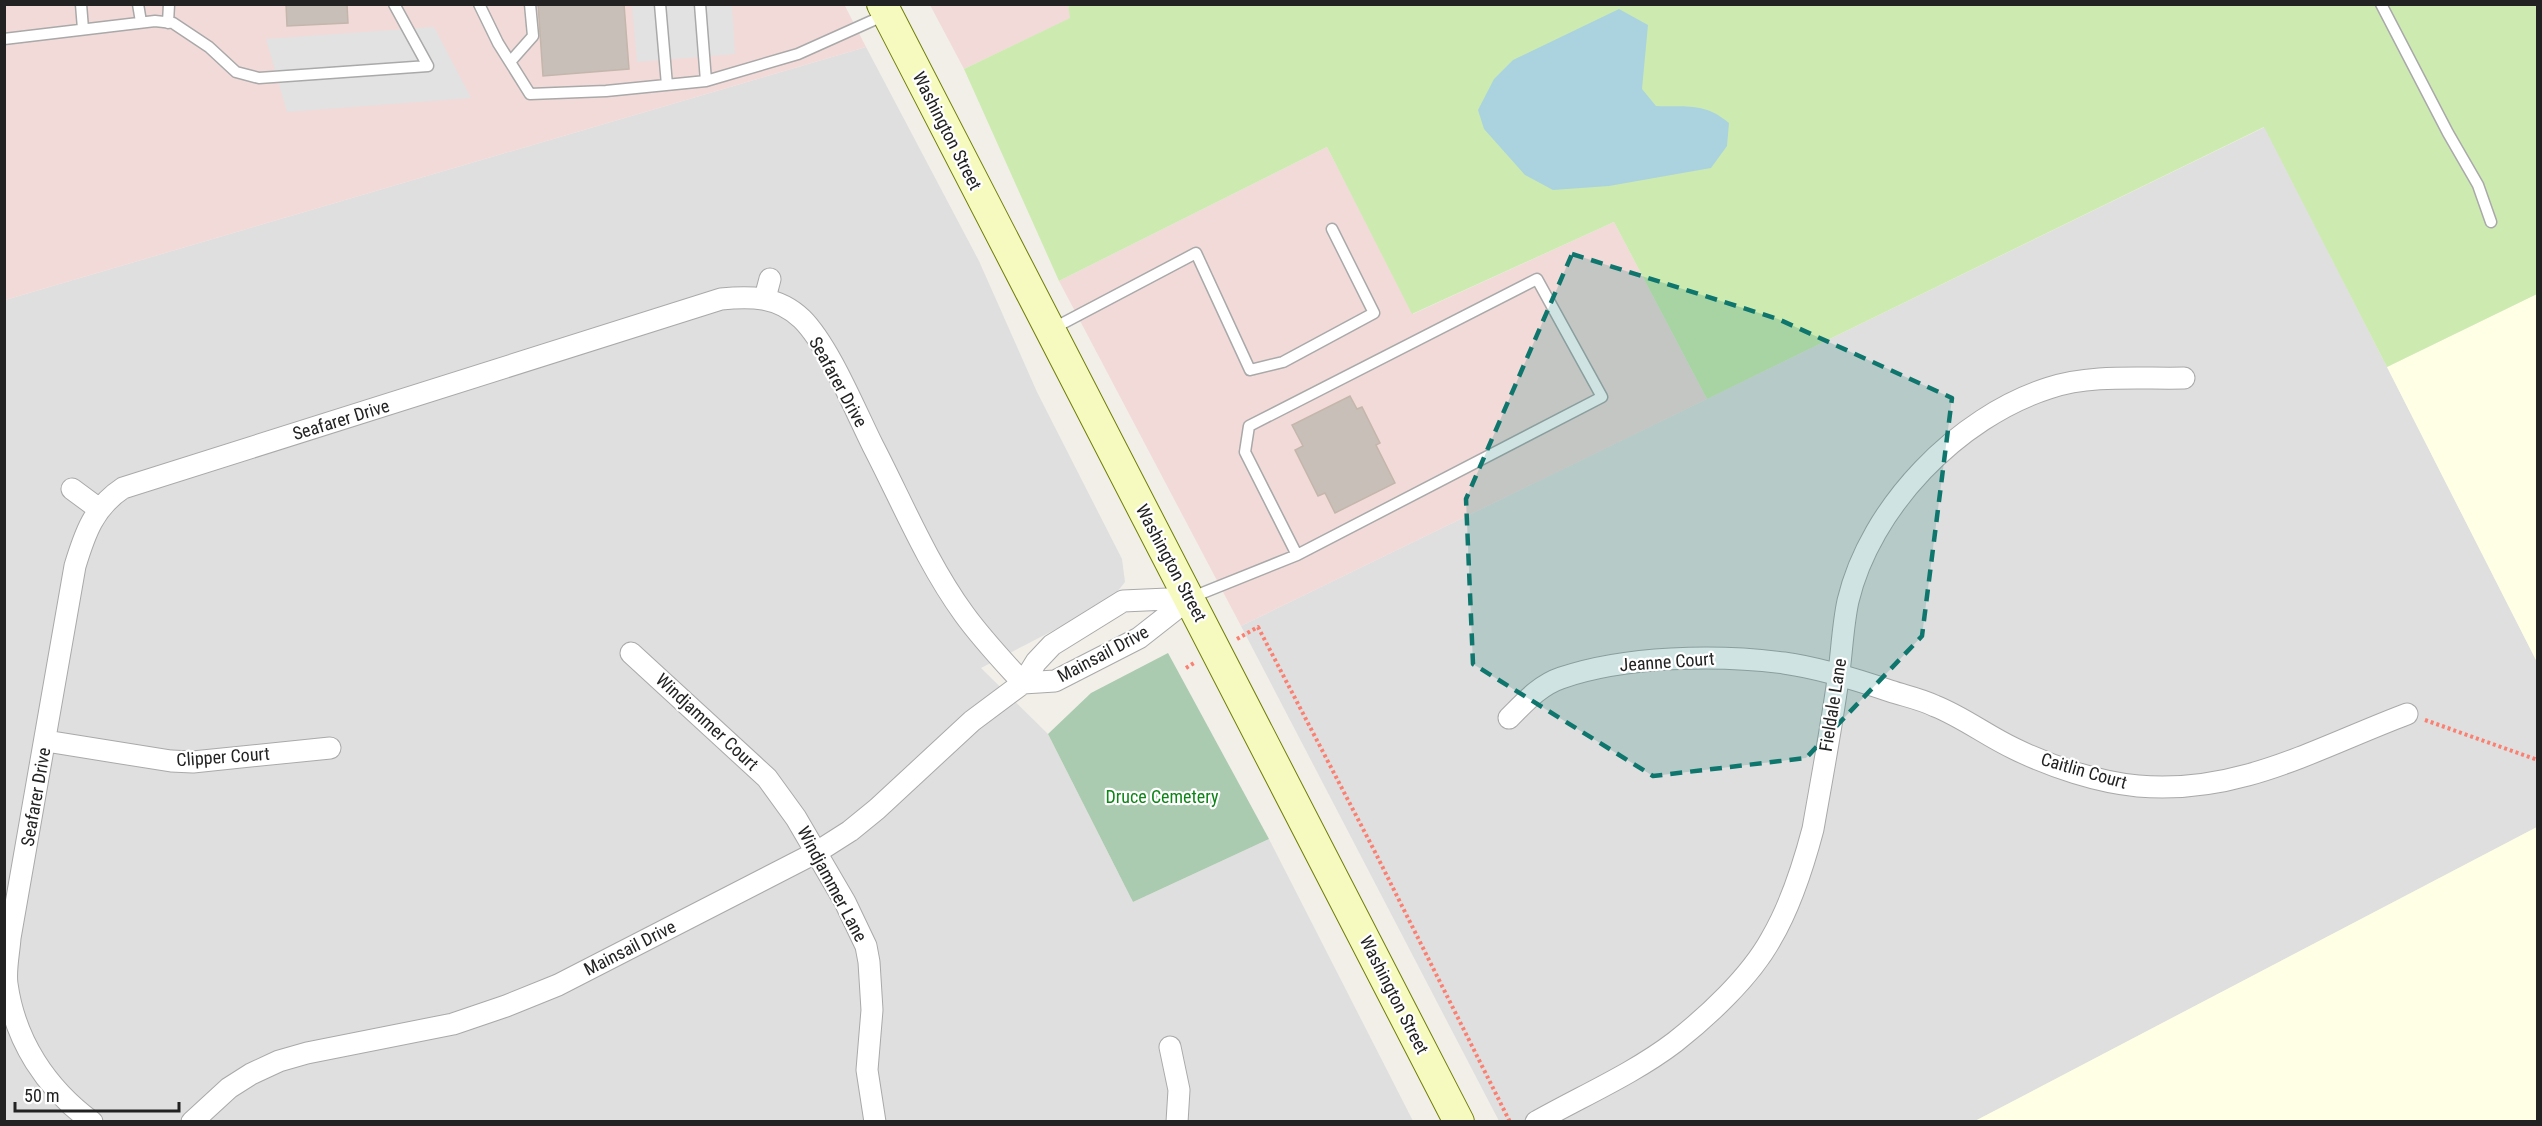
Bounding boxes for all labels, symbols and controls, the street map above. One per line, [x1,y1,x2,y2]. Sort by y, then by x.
street label: Washington Street [909,68,986,193]
street label: Seafarer Drive [805,333,872,431]
street label: Seafarer Drive [290,395,392,444]
street label: Washington Street [1132,500,1211,625]
street label: Mainsail Drive [1054,621,1152,686]
street label: Jeanne Court [1619,648,1715,675]
street label: Fieldale Lane [1815,657,1850,753]
street label: Windjammer Court [652,669,763,774]
street label: Clipper Court [176,743,270,770]
street label: Seafarer Drive [16,746,55,848]
street label: Caitlin Court [2039,748,2130,793]
park label: Druce Cemetery [1106,786,1219,807]
street label: Windjammer Lane [793,822,872,945]
street label: Mainsail Drive [580,915,679,980]
street label: Washington Street [1356,932,1433,1057]
scale bar [15,1075,178,1113]
text: 50 m [24,1085,59,1106]

